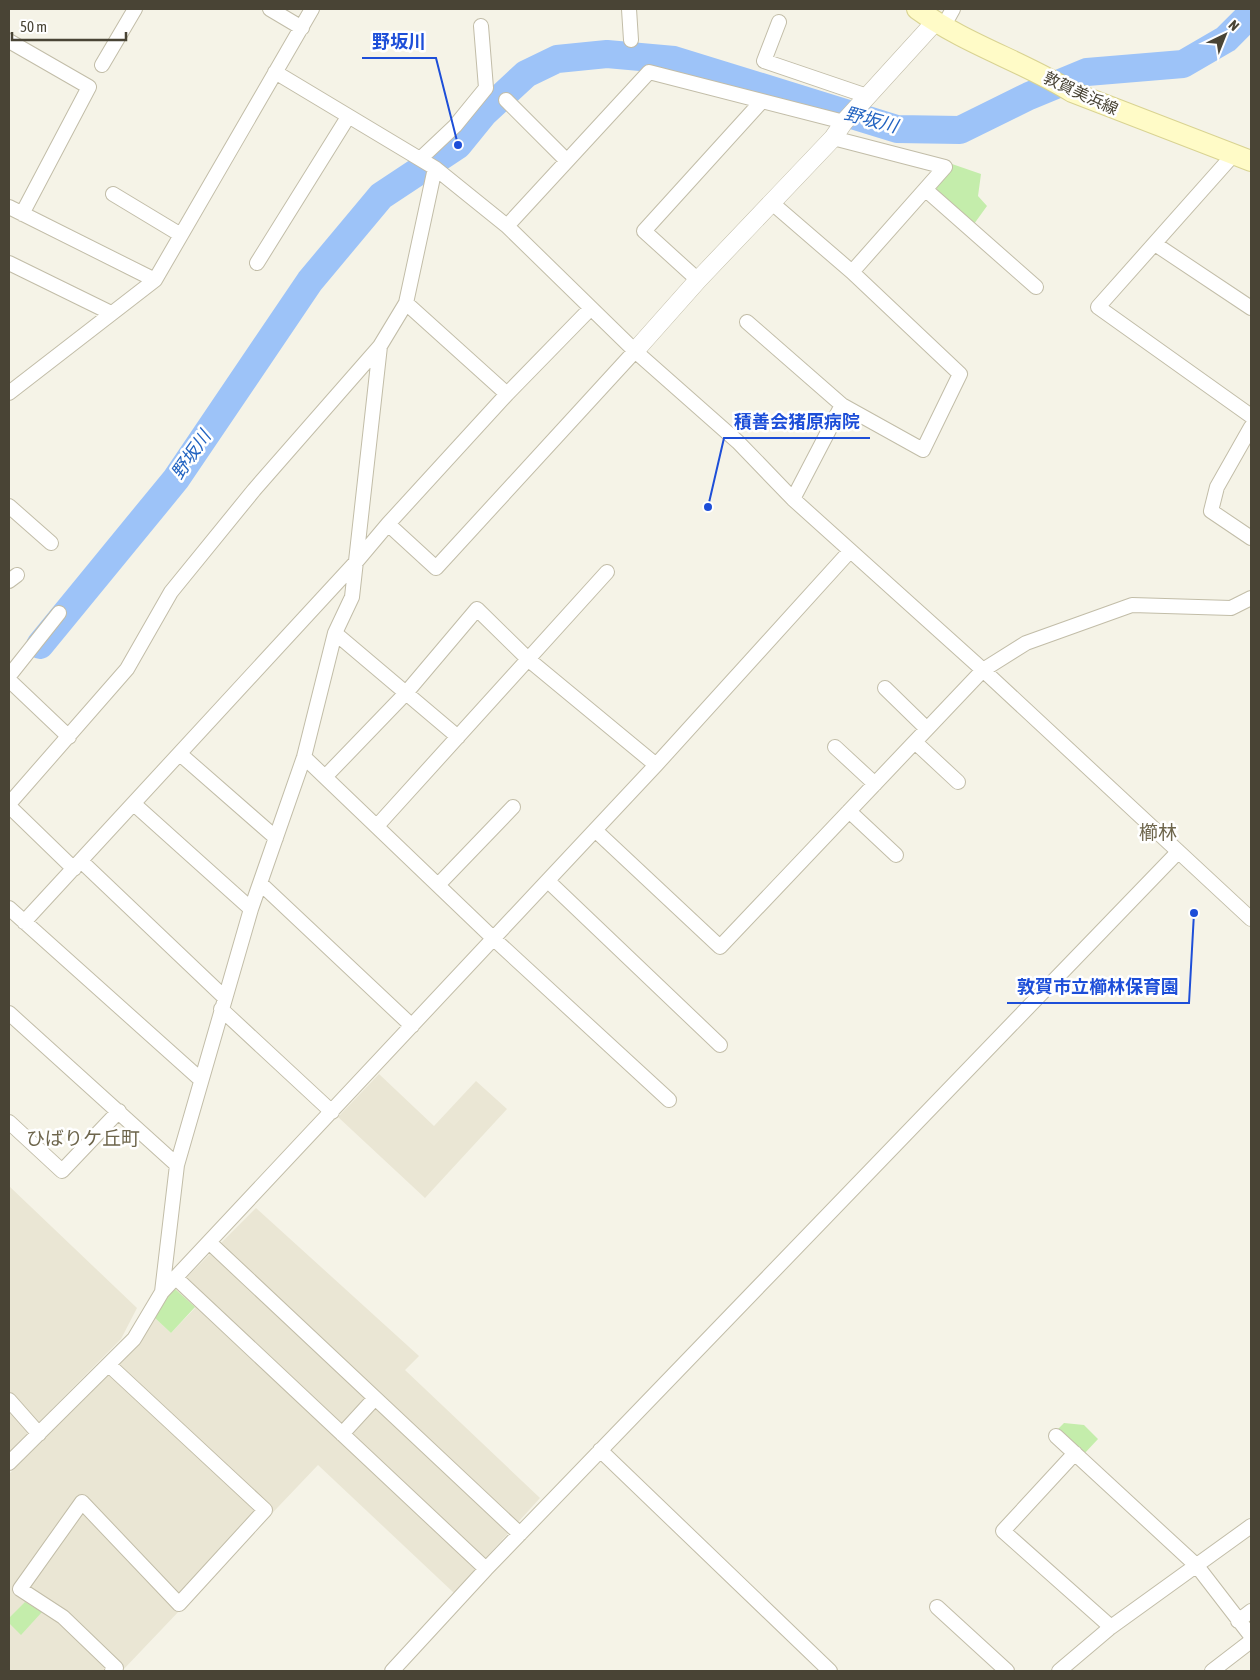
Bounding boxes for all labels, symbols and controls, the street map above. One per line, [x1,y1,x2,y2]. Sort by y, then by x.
scale bar [12,10,126,42]
north arrow [1200,10,1250,60]
text: N [1225,17,1242,34]
text: 50 m [20,18,47,35]
callout: 野坂川 [362,25,436,58]
text: 野坂川 [372,31,426,52]
street label: 敦賀美浜線 [1041,68,1121,118]
water label: 野坂川 [842,102,902,137]
callout: 積善会猪原病院 [724,405,870,438]
text: 積善会猪原病院 [734,411,860,432]
water label: 野坂川 [167,425,216,483]
district label: 櫛林 [1139,821,1177,843]
callout: 敦賀市立櫛林保育園 [1007,970,1189,1003]
text: 敦賀市立櫛林保育園 [1017,976,1179,997]
district label: ひばりケ丘町 [26,1127,140,1149]

